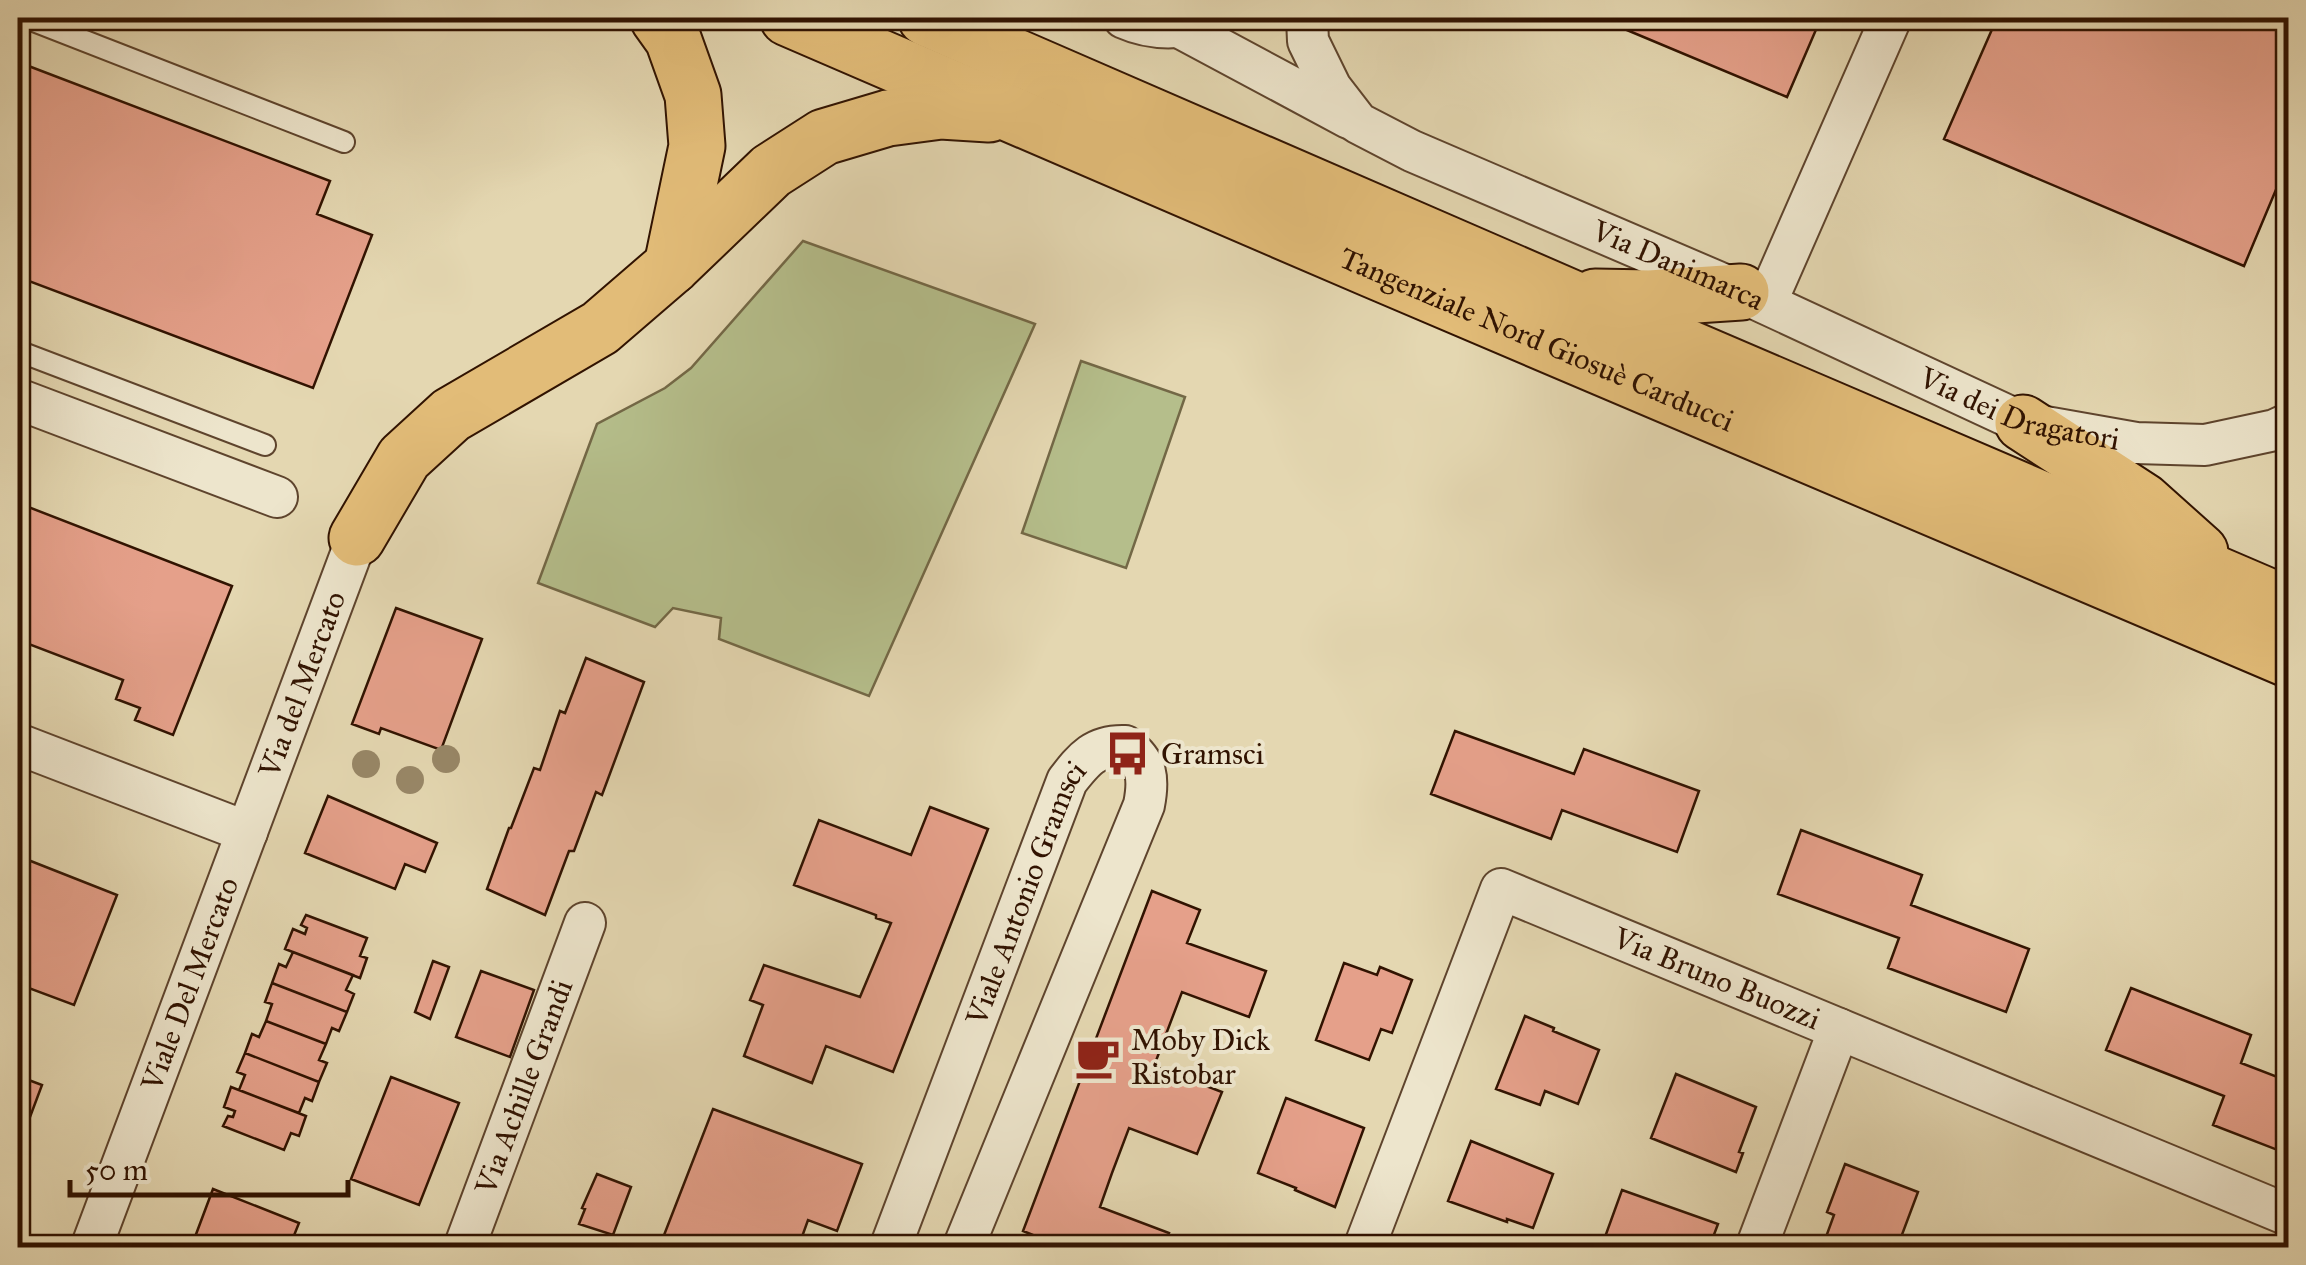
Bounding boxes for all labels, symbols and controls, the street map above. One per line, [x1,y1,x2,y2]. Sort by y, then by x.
street label: Via Danimarca [1586,212,1770,318]
street label: Tangenziale Nord Giosuè Carducci [1334,240,1740,439]
street label: Via dei Dragatori [1913,359,2122,458]
street label: Via del Mercato [251,586,353,783]
bus stop icon: Gramsci [1104,730,1152,778]
place label: Gramsci [1161,736,1264,772]
street label: Viale Antonio Gramsci [958,753,1094,1031]
street label: Viale Del Mercato [133,872,246,1097]
street label: Via Bruno Buozzi [1607,919,1826,1037]
street label: Via Achille Grandi [467,974,580,1200]
place label: Moby Dick Ristobar [1131,1022,1270,1092]
cafe icon: Moby Dick Ristobar [1074,1033,1122,1081]
scale bar [70,1135,348,1197]
text: 50 m [85,1152,148,1188]

